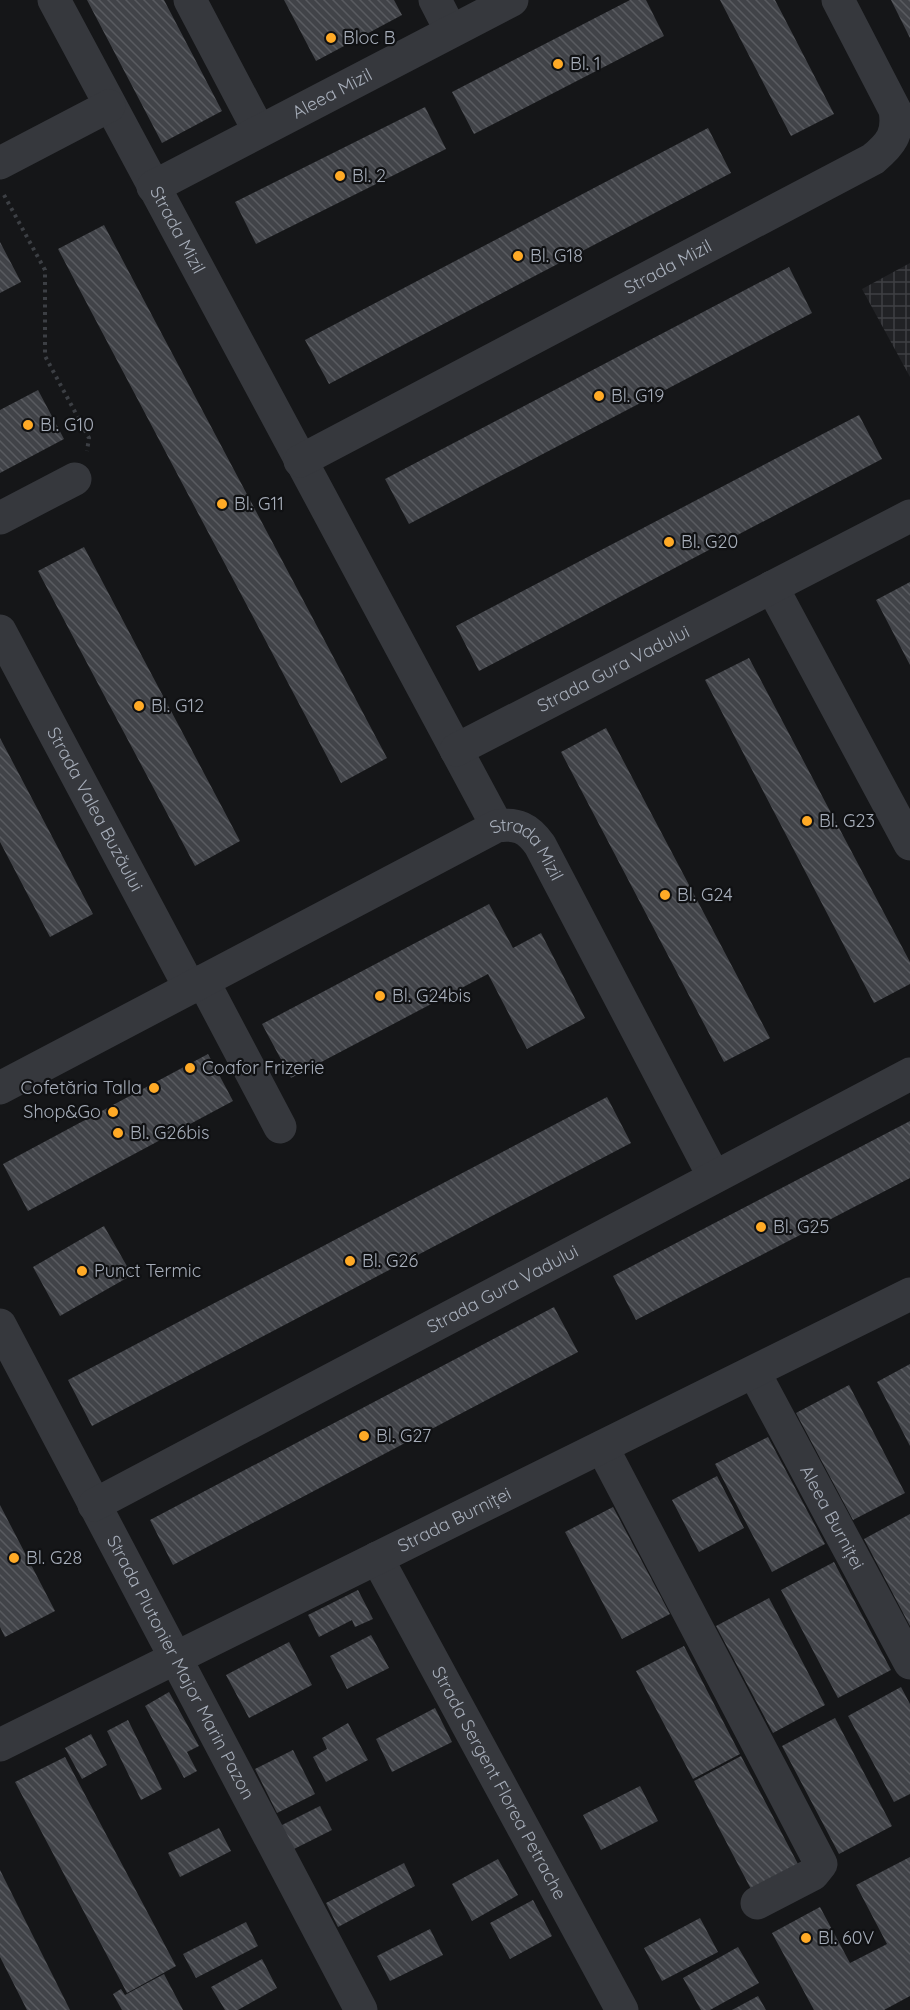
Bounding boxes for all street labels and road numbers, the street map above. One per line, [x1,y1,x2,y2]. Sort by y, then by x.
street label: Aleea Mizil [288,63,376,124]
street label: Strada Mizil [145,182,211,278]
street label: Strada Mizil [620,234,716,299]
street label: Strada Gura Vadului [533,620,693,717]
street label: Strada Valea Buzăului [42,723,149,895]
street label: Strada Mizil [485,813,569,885]
street label: Strada Gura Vadului [423,1239,582,1338]
street label: Aleea Burniței [795,1461,870,1573]
street label: Strada Burniței [393,1482,515,1557]
street label: Strada Plutonier Major Marin Pazon [102,1531,260,1803]
street label: Strada Sergent Florea Petrache [427,1662,572,1903]

